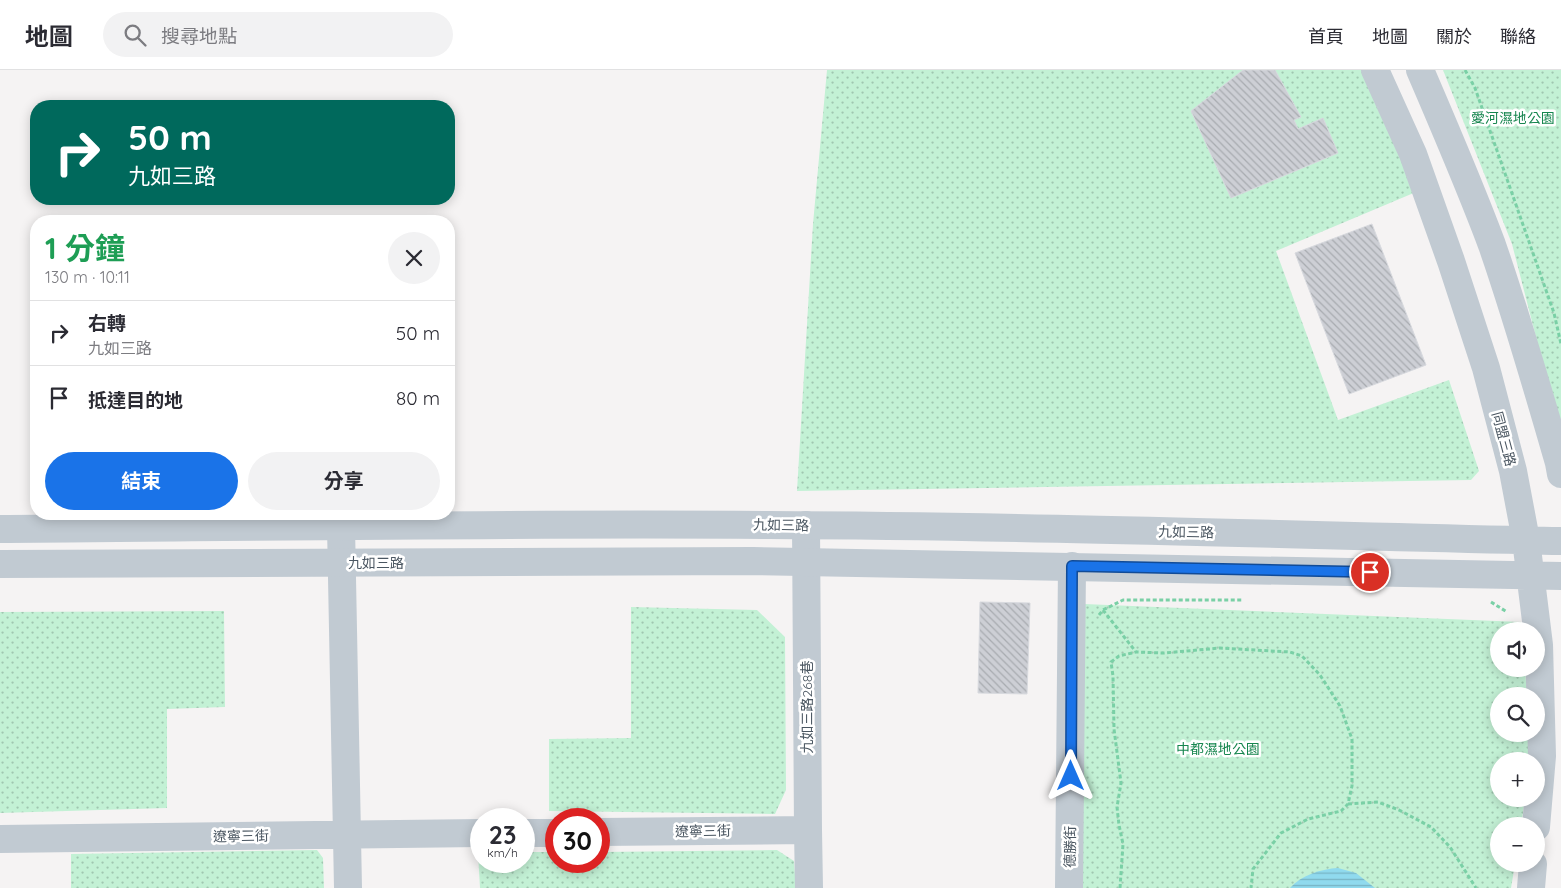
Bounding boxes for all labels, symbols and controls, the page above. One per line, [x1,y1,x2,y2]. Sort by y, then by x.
search box [103,12,453,57]
text: 地圖 [25,21,73,51]
icon: search [121,21,149,49]
text: 搜尋地點 [161,24,237,48]
text: 首頁 [1308,25,1344,48]
text: 地圖 [1372,25,1408,48]
text: 關於 [1436,25,1472,48]
text: 聯絡 [1500,25,1536,48]
park label: 愛河濕地公園 [1471,109,1555,127]
text: 50 m [128,115,212,159]
icon: right [45,120,110,185]
text: 九如三路 [128,162,216,190]
text: 1 分鐘 [45,229,125,267]
button: close [388,232,440,284]
text: 130 m · 10:11 [45,267,130,287]
text: 右轉 [88,311,126,335]
icon: right [45,319,73,347]
text: 50 m [396,321,440,345]
text: 九如三路 [88,338,152,358]
icon: arrive [45,384,73,412]
text: 80 m [396,386,440,410]
text: 抵達目的地 [88,388,183,412]
street label: 同盟三路 [1488,410,1520,468]
button: 結束 [45,452,238,510]
button: 分享 [248,452,440,510]
street label: 九如三路 [753,516,809,534]
street label: 九如三路 [1158,523,1214,541]
pin [1349,551,1391,593]
street label: 九如三路 [348,554,404,572]
icon: arrive [1356,558,1384,586]
map controls [1490,622,1545,872]
button: sound [1490,622,1545,677]
street label: 九如三路268巷 [798,661,816,753]
button: search [1490,687,1545,742]
park label: 中都濕地公園 [1176,740,1260,758]
position arrow [1044,749,1096,801]
button: + [1490,752,1545,807]
speed limit sign: 30 [545,808,610,873]
button: − [1490,817,1545,872]
text: 23 [489,819,516,850]
street label: 遼寧三街 [675,822,731,840]
street label: 德勝街 [1061,826,1079,868]
street label: 遼寧三街 [213,827,269,845]
text: km/h [487,845,518,860]

